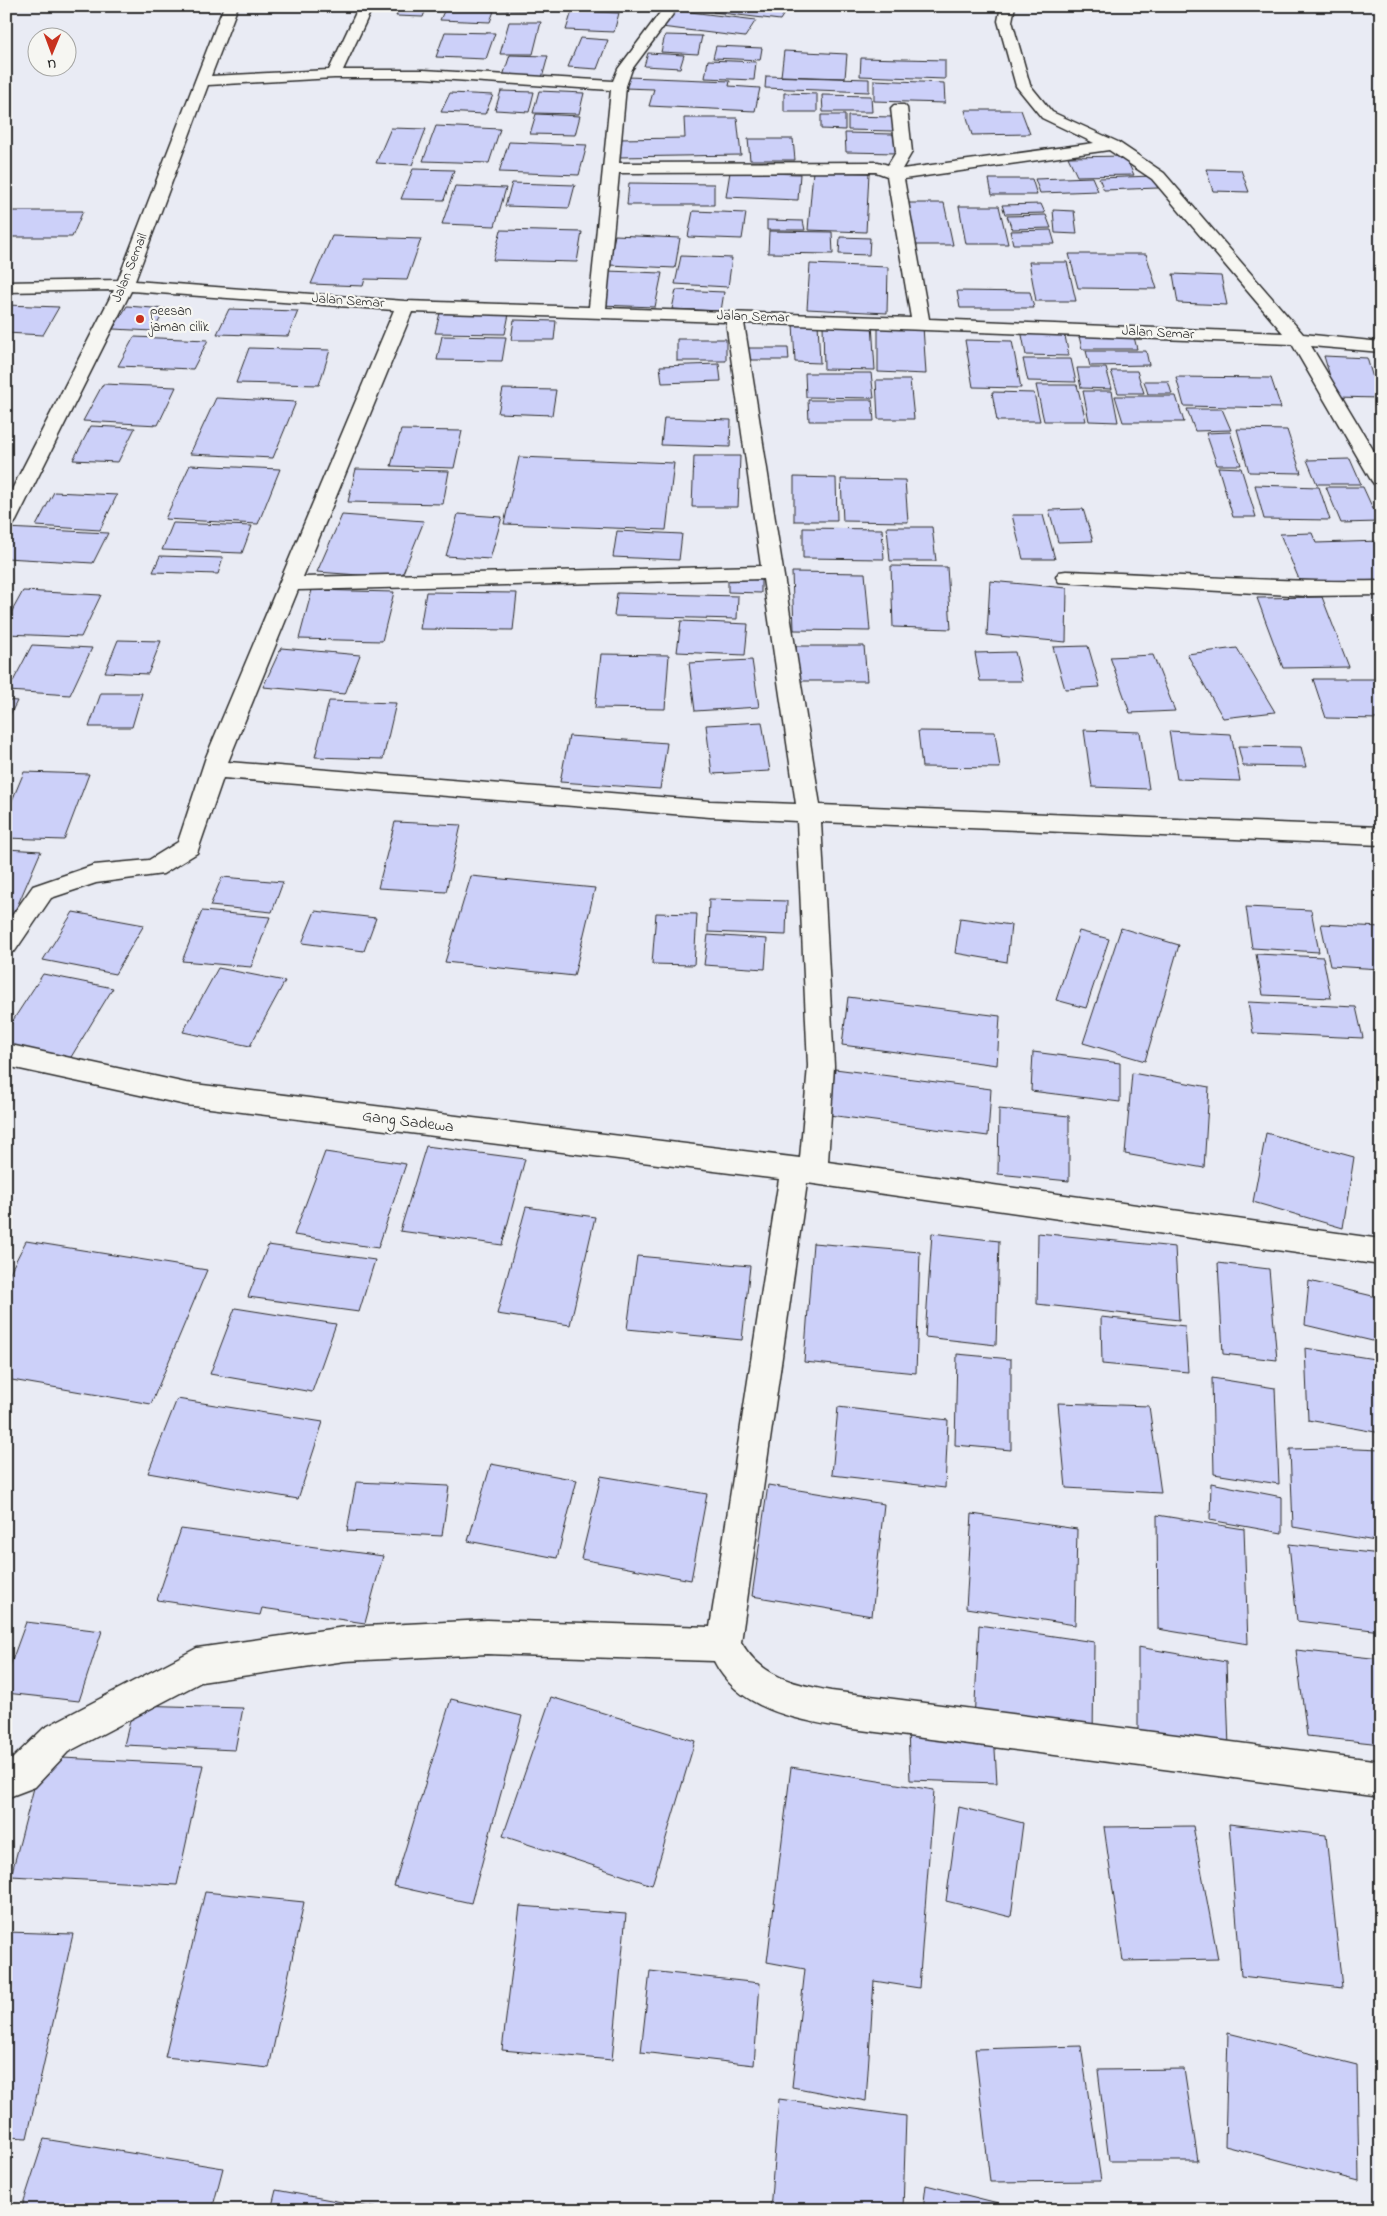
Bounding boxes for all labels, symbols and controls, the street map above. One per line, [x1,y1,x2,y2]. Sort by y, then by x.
north arrow [28,28,78,78]
text: U [47,53,56,74]
street label: Jalan Semail [107,230,153,306]
street label: Jalan Semar [311,288,386,314]
place label: peesan jaman cilik [148,301,210,338]
street label: Jalan Semar [716,305,790,329]
marker: peesan jaman cilik [134,313,146,325]
street label: Jalan Semar [1121,321,1196,345]
street label: Gang Sadewa [361,1104,455,1140]

